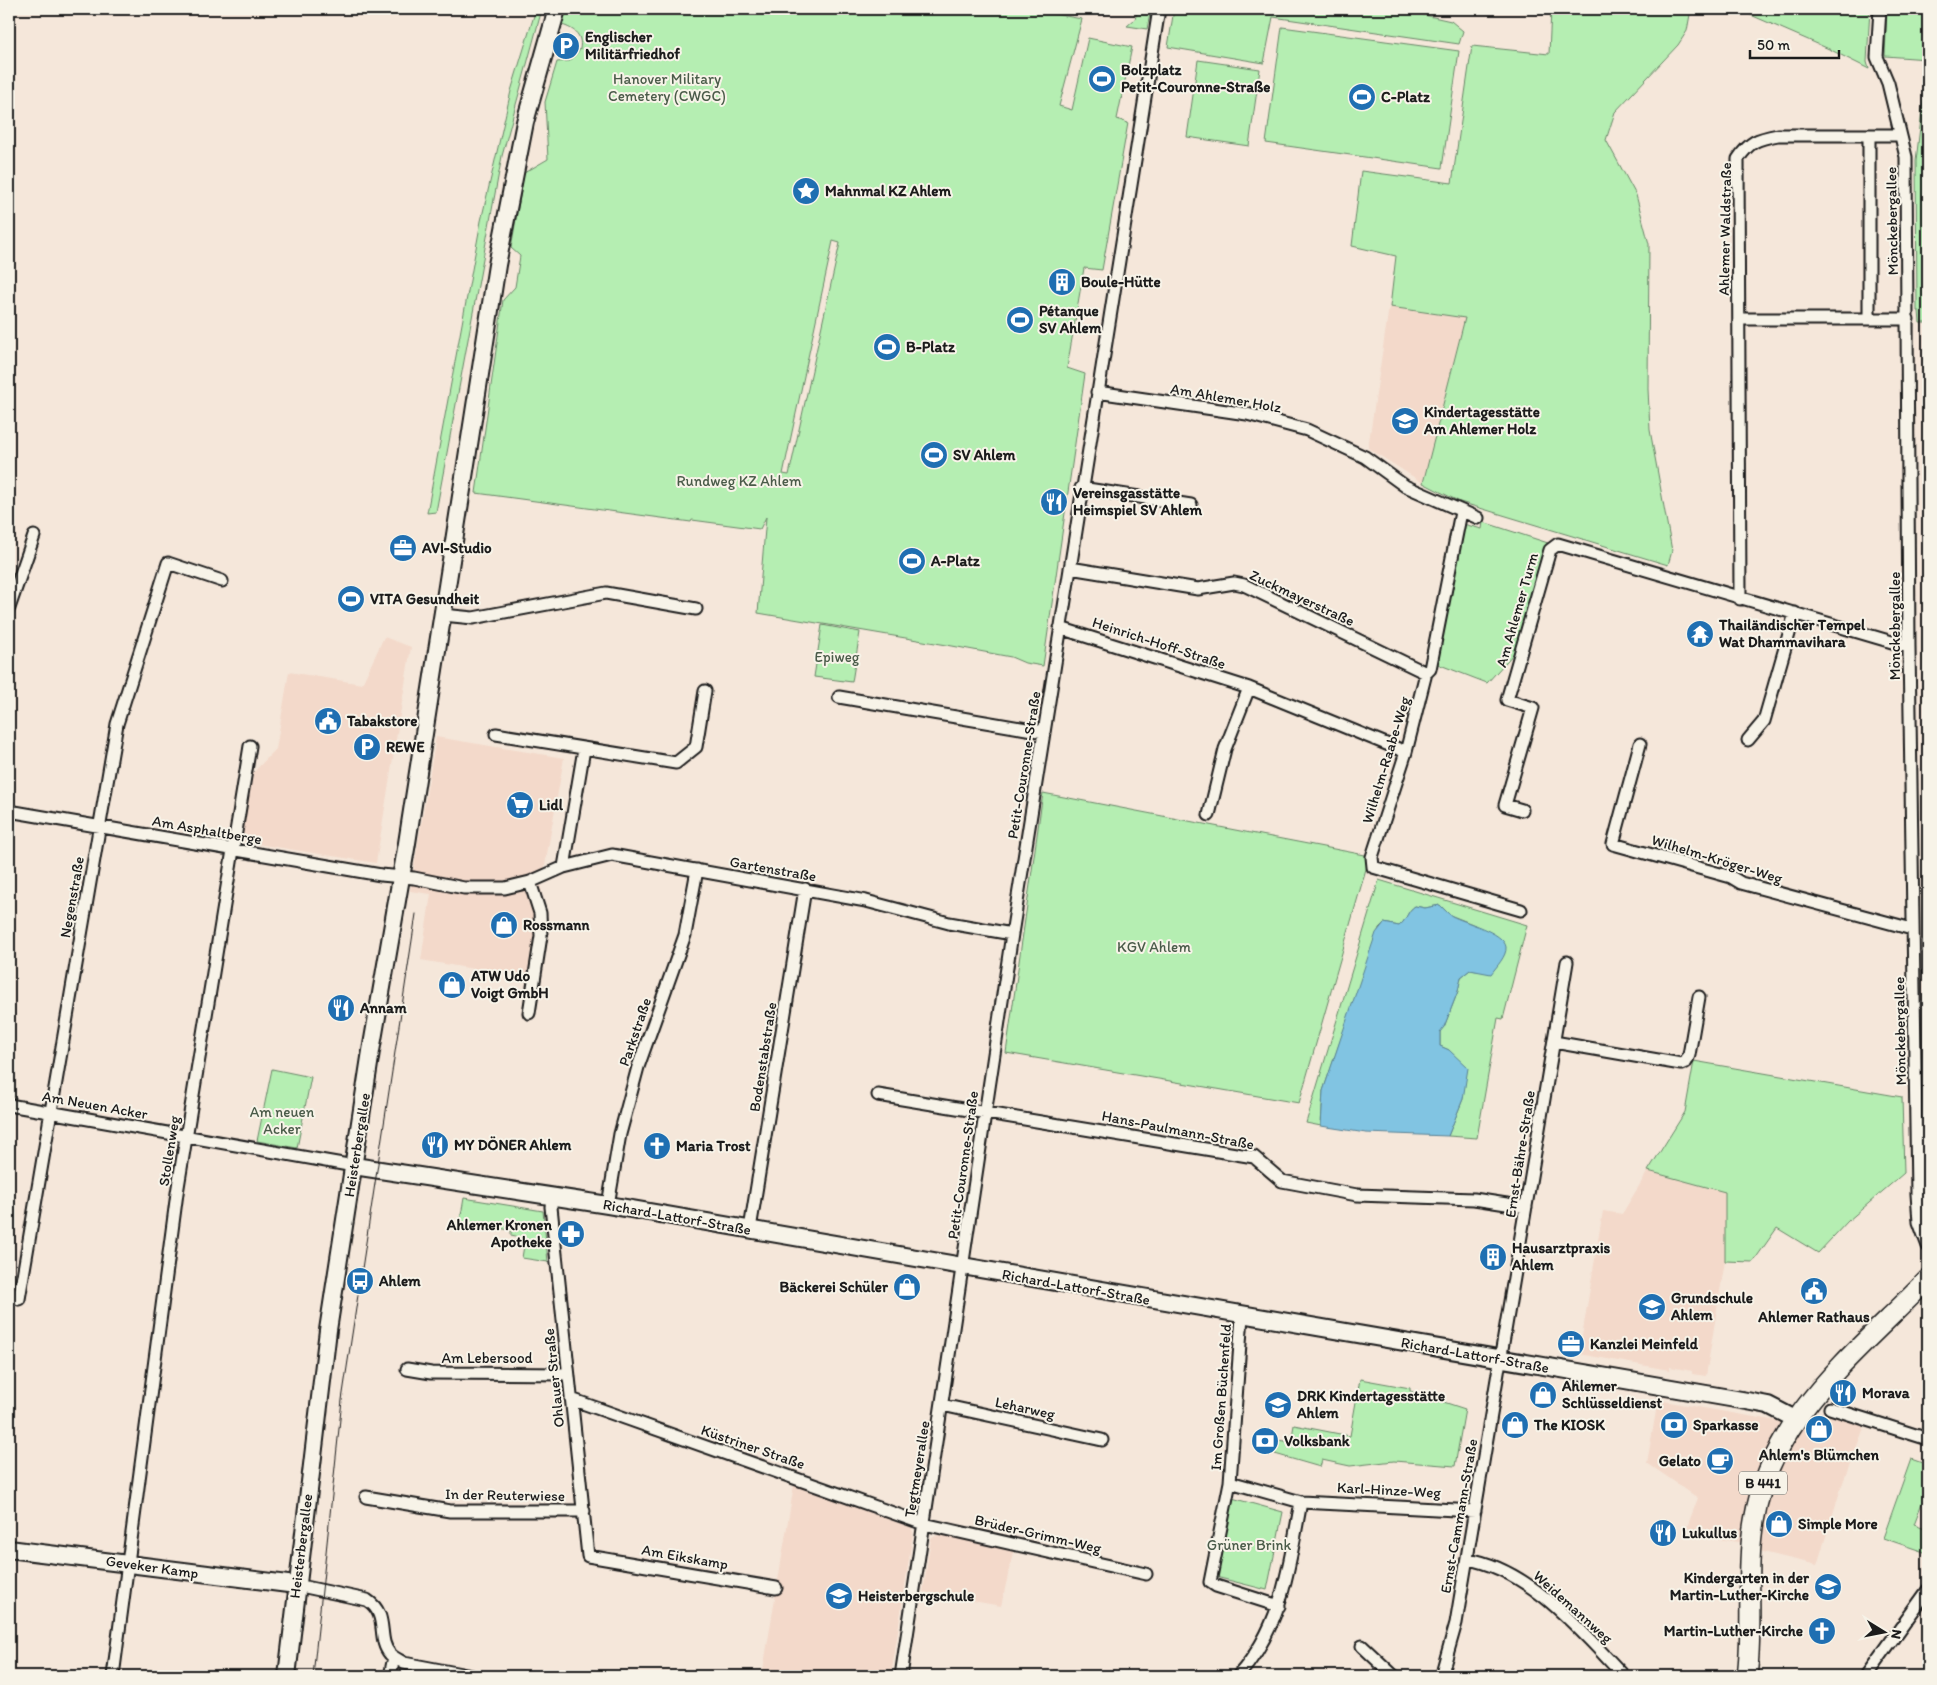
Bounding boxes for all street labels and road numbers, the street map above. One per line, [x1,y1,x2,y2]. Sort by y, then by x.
street label: Ahlemer Waldstraße [1715,162,1735,296]
street label: Mönckebergallee [1882,167,1902,275]
street label: Am Ahlemer Holz [1169,379,1283,417]
street label: Am Ahlemer Turm [1492,550,1542,669]
street label: Zuckmayerstraße [1247,566,1357,630]
street label: Mönckebergallee [1886,572,1904,680]
street label: Heinrich-Hoff-Straße [1090,613,1228,673]
street label: Petit-Couronne-Straße [1003,690,1045,840]
street label: Wilhelm-Raabe-Weg [1358,694,1414,826]
street label: Am Asphaltberge [151,811,263,849]
street label: Wilhelm-Kröger-Weg [1649,831,1785,888]
street label: Gartenstraße [728,853,818,885]
street label: Negenstraße [56,855,88,939]
street label: Mönckebergallee [1890,977,1910,1085]
street label: Parkstraße [615,995,655,1069]
street label: Bodenstabstraße [745,1001,781,1113]
street label: Am Neuen Acker [41,1087,149,1123]
street label: Ernst-Bähre-Straße [1501,1089,1539,1219]
street label: Petit-Couronne-Straße [944,1090,982,1240]
street label: Heisterbergallee [340,1092,374,1198]
street label: Hans-Paulmann-Straße [1100,1106,1256,1154]
street label: Stollenweg [155,1114,183,1187]
street label: Richard-Lattorf-Straße [601,1195,753,1239]
street label: Richard-Lattorf-Straße [1000,1265,1152,1309]
street label: Im Großen Büchenfeld [1207,1323,1235,1471]
street label: Ohlauer Straße [540,1328,568,1428]
street label: Richard-Lattorf-Straße [1399,1333,1551,1377]
street label: Am Lebersood [441,1349,533,1367]
street label: Leharweg [993,1393,1057,1423]
street label: Tegtmeyerallee [900,1419,934,1519]
street label: Küstriner Straße [699,1421,807,1473]
street label: Ernst-Cammann-Straße [1437,1437,1481,1595]
road number: B 441 [1739,1472,1787,1495]
street label: Karl-Hinze-Weg [1337,1478,1442,1502]
street label: In der Reuterwiese [445,1485,565,1505]
street label: Heisterbergallee [286,1493,316,1599]
street label: Brüder-Grimm-Weg [973,1511,1104,1557]
street label: Am Eikskamp [640,1541,730,1573]
street label: Geveker Kamp [105,1552,199,1582]
street label: Weidemannweg [1530,1567,1617,1648]

